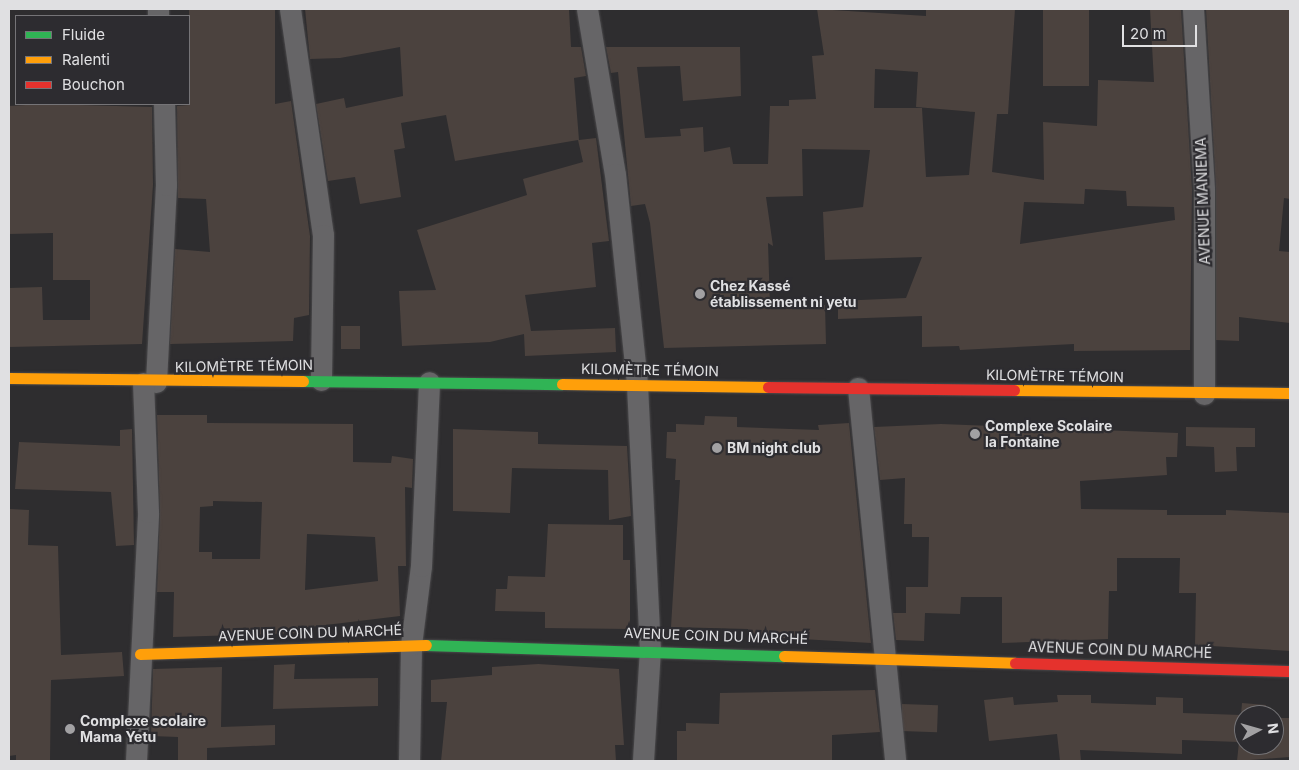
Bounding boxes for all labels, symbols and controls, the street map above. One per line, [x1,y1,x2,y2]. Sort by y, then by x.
legend [15,15,190,105]
scale bar [1124,15,1199,47]
text: 20 m [1130,24,1166,43]
text: Fluide [62,25,105,44]
text: Ralenti [62,50,110,69]
text: Bouchon [62,75,125,94]
street label: AVENUE MANIEMA [1192,137,1214,265]
place label: Chez Kassé établissement ni yetu [710,278,857,310]
marker: Chez Kassé établissement ni yetu [694,288,706,300]
street label: KILOMÈTRE TÉMOIN [175,356,313,376]
street label: KILOMÈTRE TÉMOIN [581,360,719,380]
street label: KILOMÈTRE TÉMOIN [986,366,1124,386]
place label: Complexe Scolaire la Fontaine [985,418,1112,451]
marker: Complexe Scolaire la Fontaine [969,428,981,440]
place label: BM night club [727,440,821,456]
marker: BM night club [711,442,723,454]
street label: AVENUE COIN DU MARCHÉ [218,621,402,645]
street label: AVENUE COIN DU MARCHÉ [624,624,808,648]
street label: AVENUE COIN DU MARCHÉ [1028,638,1212,662]
north arrow [1234,705,1284,755]
place label: Complexe scolaire Mama Yetu [80,713,206,746]
text: N [1264,722,1282,735]
marker: Complexe scolaire Mama Yetu [64,723,76,735]

